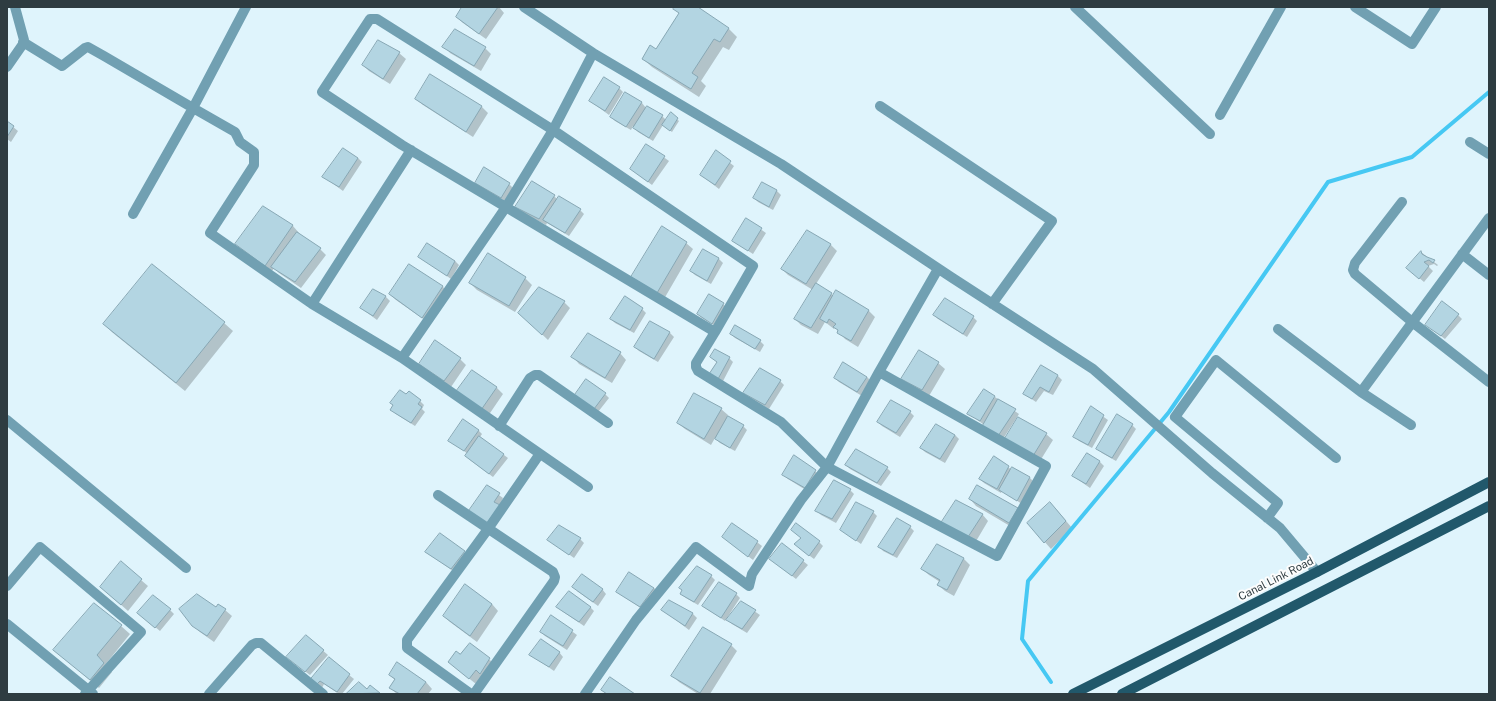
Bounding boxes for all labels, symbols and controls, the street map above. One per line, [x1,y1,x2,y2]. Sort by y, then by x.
street label: Canal Link Road [1236,554,1316,604]

